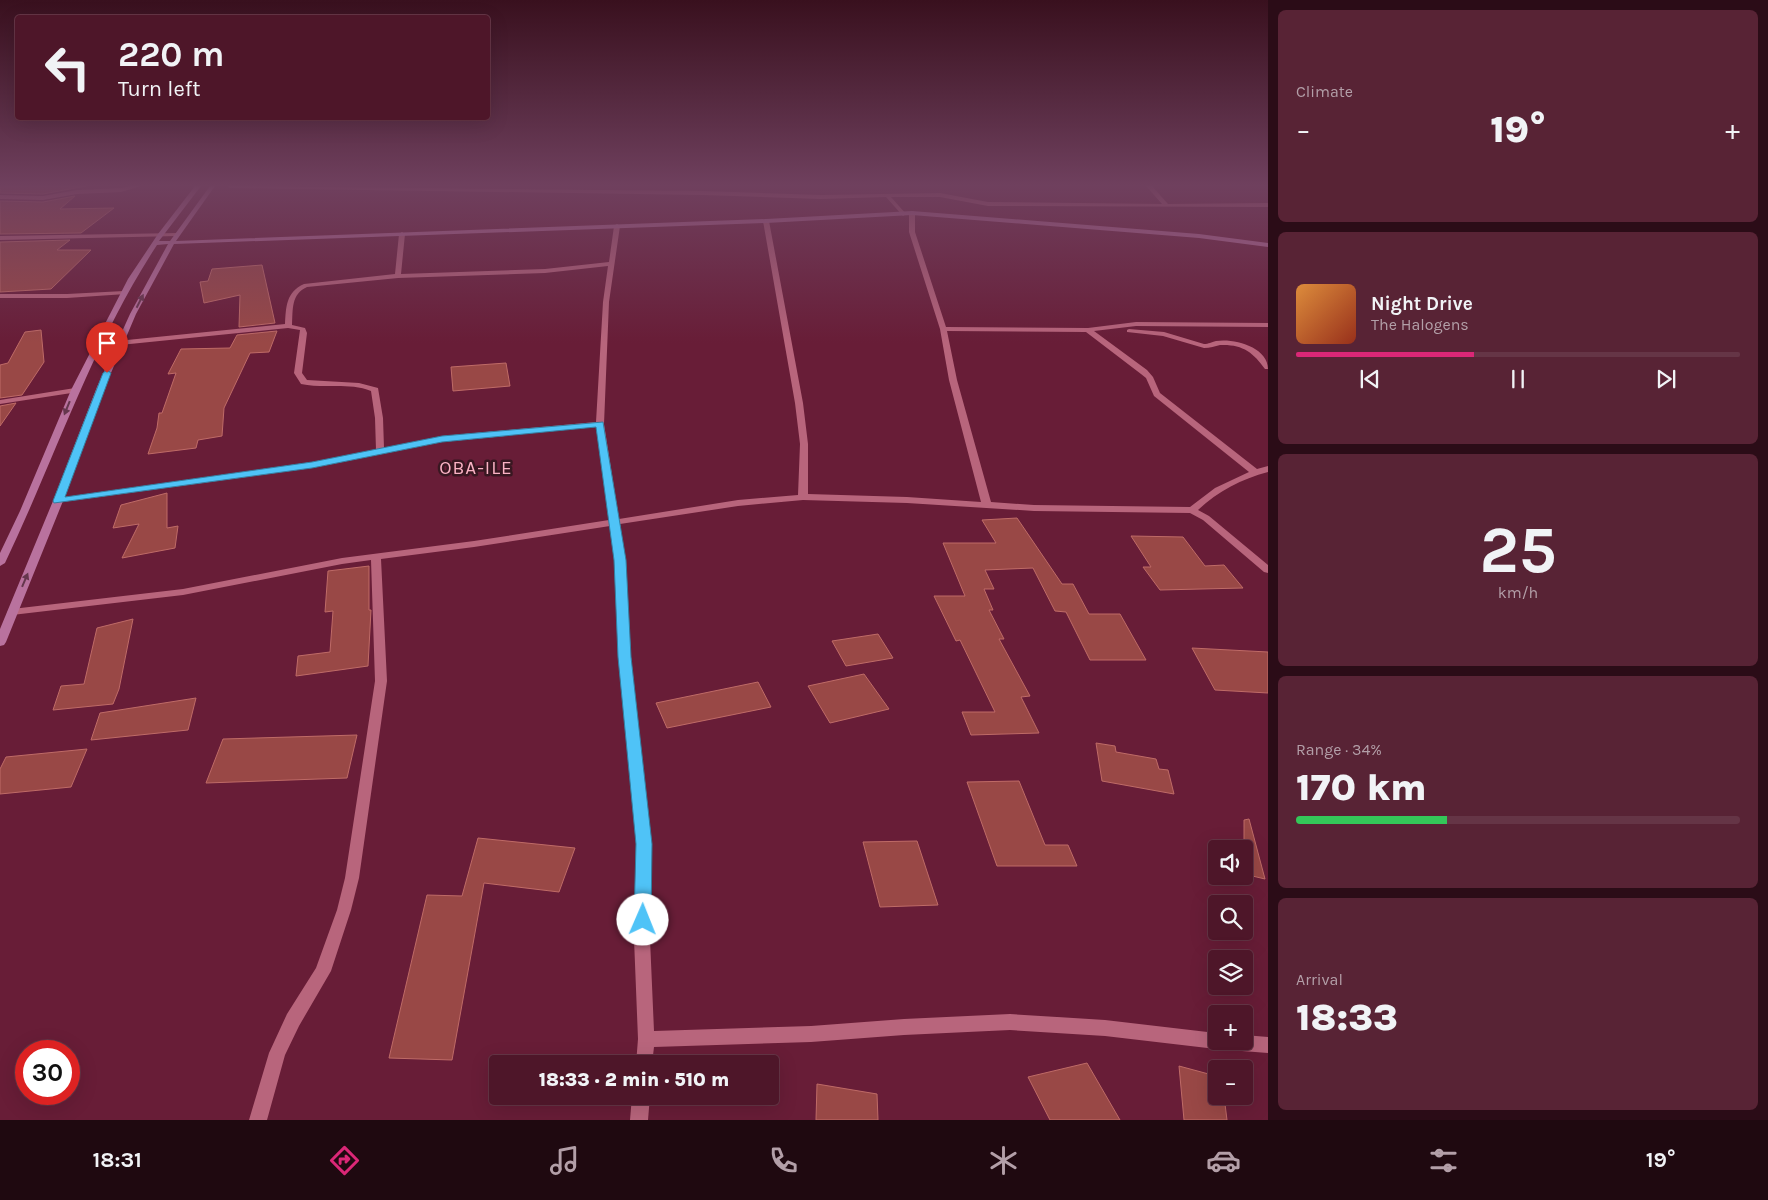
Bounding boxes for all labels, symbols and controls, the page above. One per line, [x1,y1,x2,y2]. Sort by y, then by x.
text: 220 m [118,34,225,75]
icon: left [35,35,100,100]
text: Turn left [118,76,201,102]
text: Climate [1296,82,1353,101]
text: 19° [1490,107,1546,152]
text: − [1296,113,1311,146]
text: + [1725,113,1740,146]
one-way arrow [136,293,144,308]
text: Night Drive [1371,293,1473,315]
text: The Halogens [1371,315,1469,334]
pin [86,322,128,373]
icon: arrive [93,329,121,357]
icon: previous [1356,365,1384,393]
icon: pause [1504,365,1532,393]
icon: next [1652,365,1680,393]
one-way arrow [63,401,71,415]
district label: OBA-ILE [439,457,513,479]
text: 25 [1479,512,1557,588]
one-way arrow [21,572,29,587]
text: km/h [1498,583,1538,602]
text: Range · 34% [1296,740,1382,759]
text: 170 km [1296,765,1427,810]
map controls [1208,840,1253,1105]
button: sound [1208,840,1253,885]
position arrow [616,893,668,945]
button: search [1208,895,1253,940]
button: layers [1208,950,1253,995]
text: Arrival [1296,970,1343,989]
text: 18:33 [1296,995,1398,1040]
button: + [1208,1005,1253,1050]
speed limit sign: 30 [15,1040,80,1105]
button: − [1208,1060,1253,1105]
text: 18:33 · 2 min · 510 m [539,1069,729,1091]
icon: directions [327,1143,362,1178]
icon: music [547,1143,582,1178]
icon: phone [766,1143,801,1178]
icon: climate [986,1143,1021,1178]
icon: car [1206,1143,1241,1178]
icon: filters [1426,1143,1461,1178]
text: 18:31 [92,1147,142,1173]
text: 19° [1646,1147,1676,1173]

